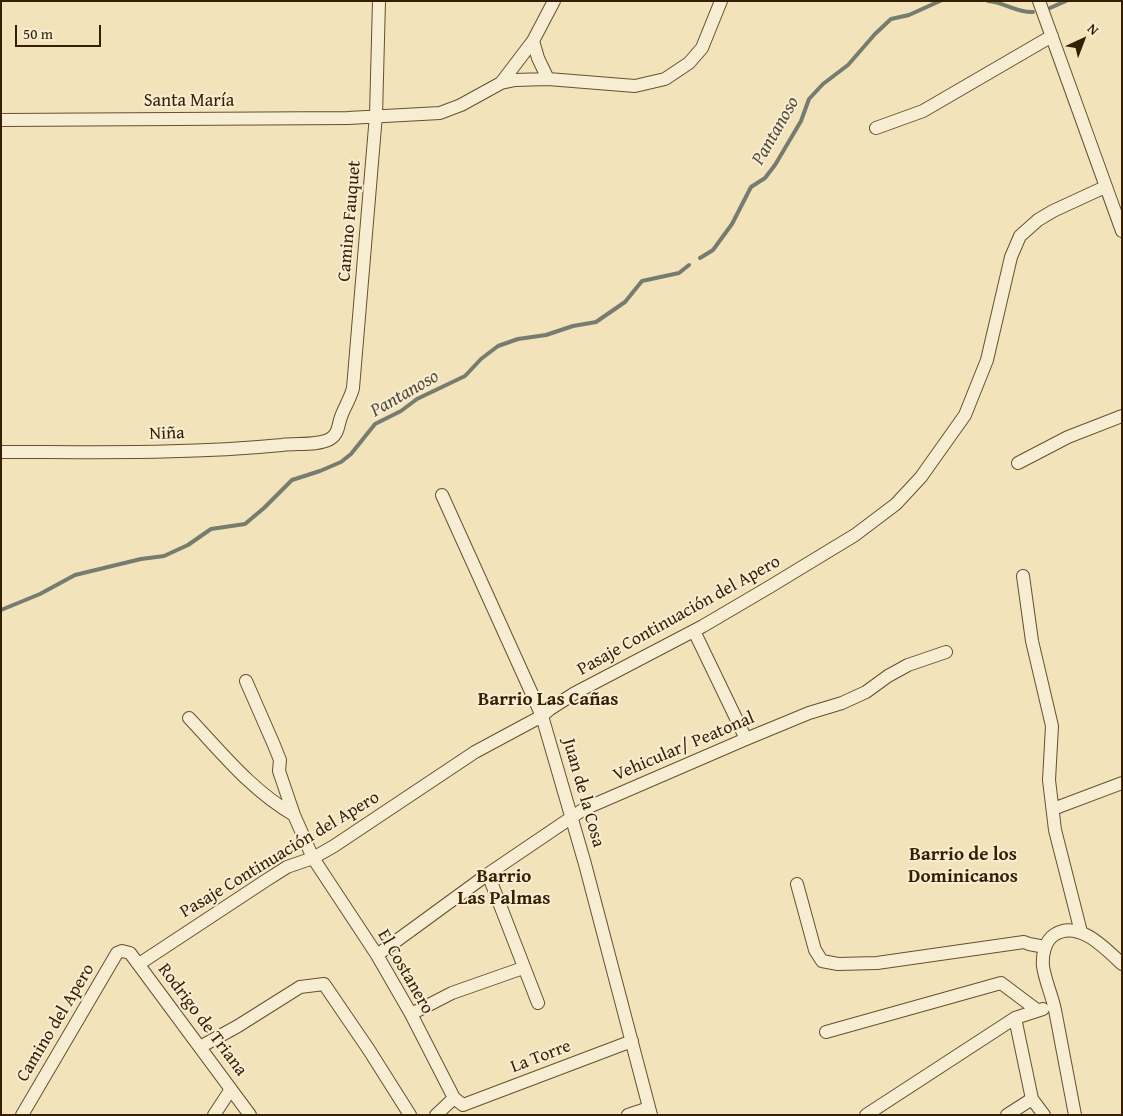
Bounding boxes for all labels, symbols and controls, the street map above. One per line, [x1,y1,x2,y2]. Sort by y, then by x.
scale bar [18,15,104,47]
north arrow [1058,15,1108,65]
text: N [1083,19,1103,40]
text: 50 m [23,23,53,44]
street label: Santa María [144,90,234,112]
water label: Pantanoso [747,93,805,169]
street label: Camino Fauquet [334,159,366,283]
water label: Pantanoso [367,365,443,423]
street label: Niña [149,423,185,445]
street label: Pasaje Continuación del Apero [574,551,784,681]
district label: Barrio Las Cañas [478,689,618,711]
street label: Vehicular/ Peatonal [610,707,758,787]
street label: Juan de la Cosa [557,736,609,850]
street label: Pasaje Continuación del Apero [176,787,384,923]
district label: Barrio de los Dominicanos [908,844,1018,888]
district label: Barrio Las Palmas [458,866,550,910]
street label: El Costanero [372,926,438,1018]
street label: Rodrigo de Triana [153,959,251,1081]
street label: Camino del Apero [12,960,100,1086]
street label: La Torre [508,1036,574,1078]

